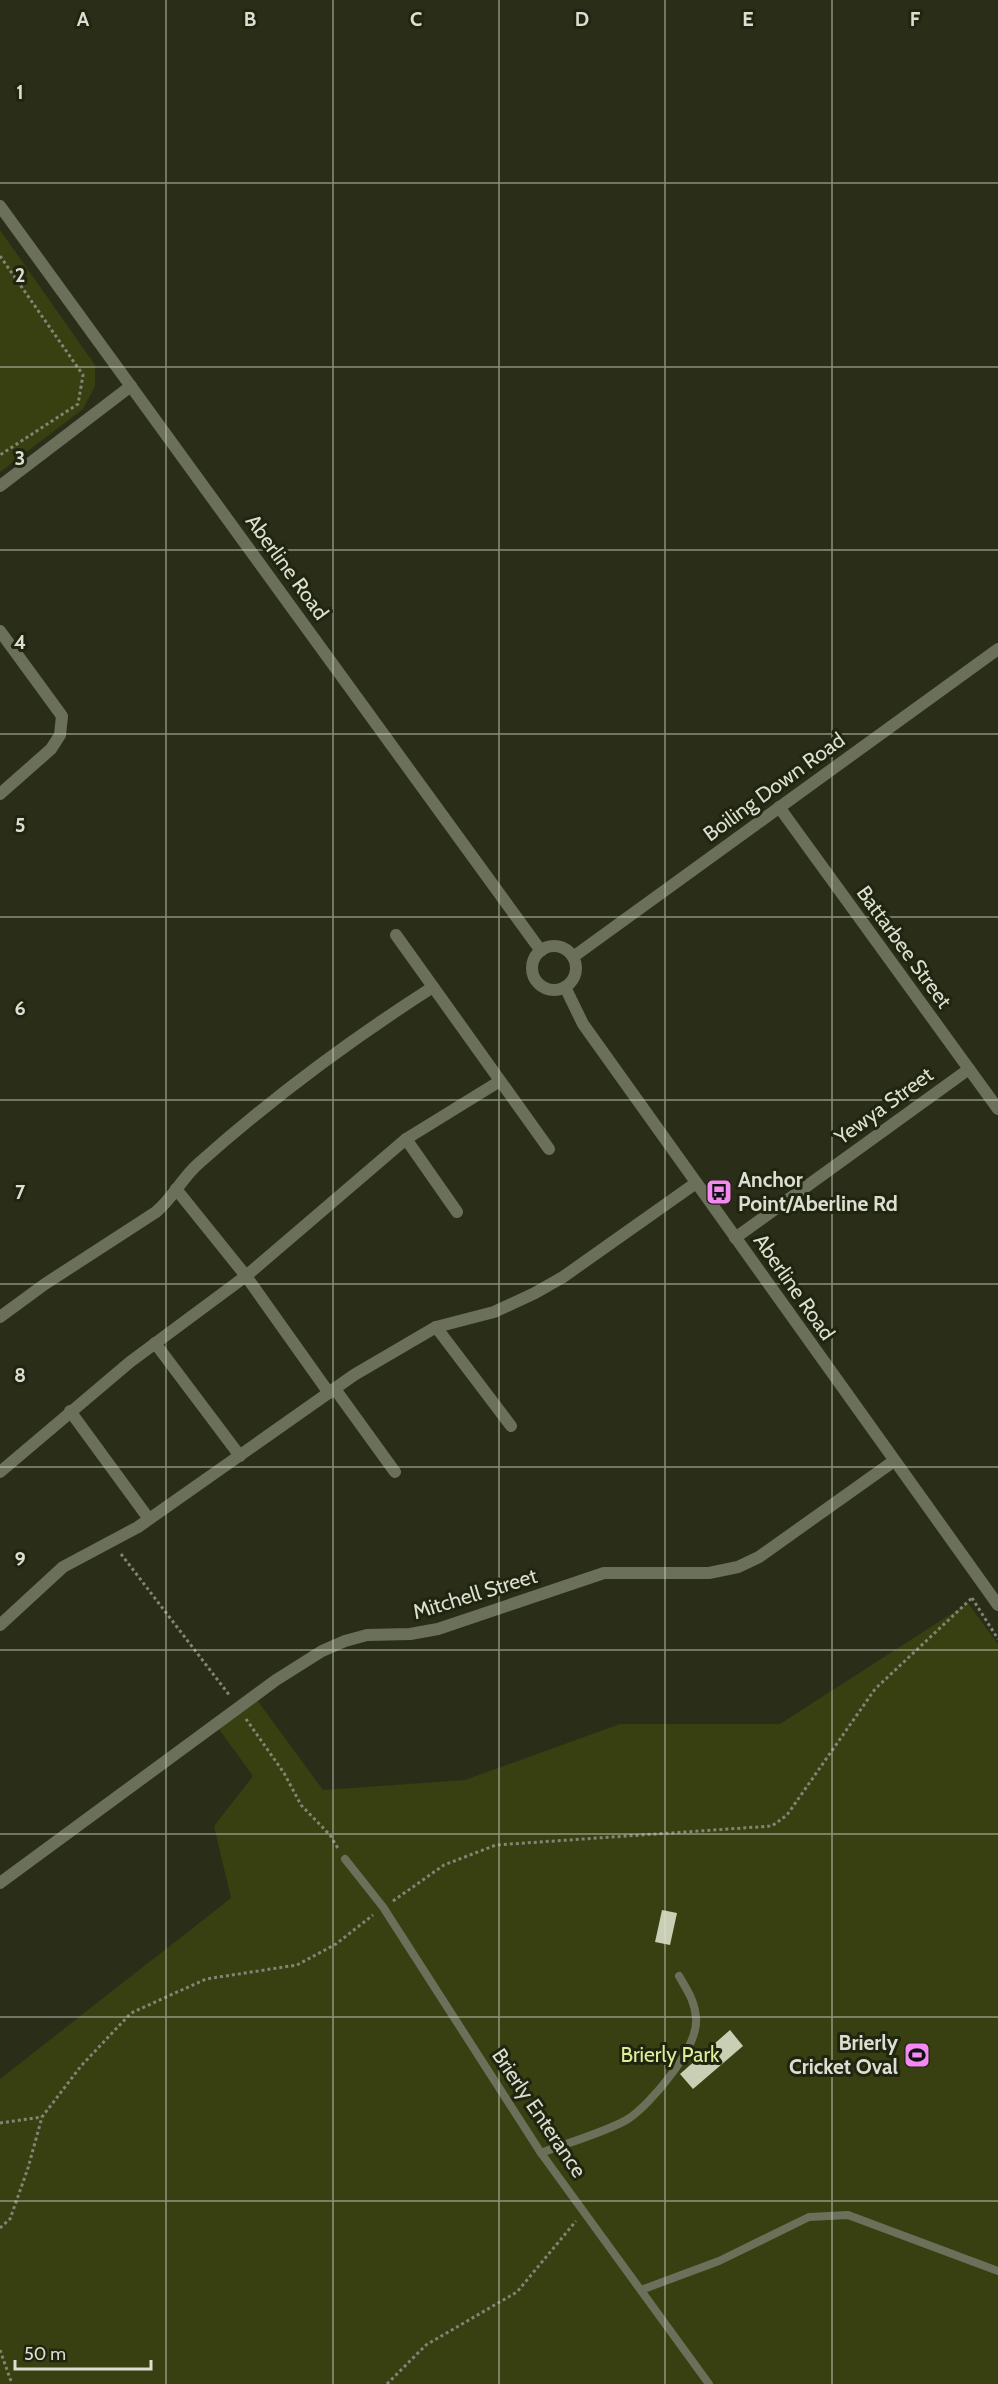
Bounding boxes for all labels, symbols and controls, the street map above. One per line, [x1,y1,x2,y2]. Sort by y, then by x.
text: A [77,7,90,31]
text: B [244,7,256,31]
text: C [410,7,422,31]
text: D [575,7,589,31]
text: E [742,7,754,31]
text: F [910,7,921,31]
text: 1 [16,80,24,104]
text: 2 [15,263,25,287]
text: 3 [15,446,25,470]
street label: Aberline Road [241,509,334,624]
text: 4 [14,630,26,654]
street label: Boiling Down Road [698,727,849,846]
text: 5 [15,813,25,837]
street label: Battarbee Street [852,881,957,1013]
text: 6 [14,996,26,1020]
street label: Yewya Street [829,1062,938,1150]
place label: Anchor Point/Aberline Rd [738,1167,898,1216]
bus stop icon: Anchor Point/Aberline Rd [704,1177,734,1207]
text: 7 [15,1180,26,1204]
street label: Aberline Road [749,1229,840,1345]
text: 8 [14,1363,26,1387]
text: 9 [14,1547,26,1571]
street label: Mitchell Street [410,1563,540,1624]
place label: Brierly Cricket Oval [789,2030,899,2079]
sports icon: Brierly Cricket Oval [902,2040,932,2070]
park label: Brierly Park [621,2042,720,2067]
street label: Brierly Enterance [487,2043,592,2182]
scale bar [15,2333,152,2371]
text: 50 m [24,2343,66,2365]

